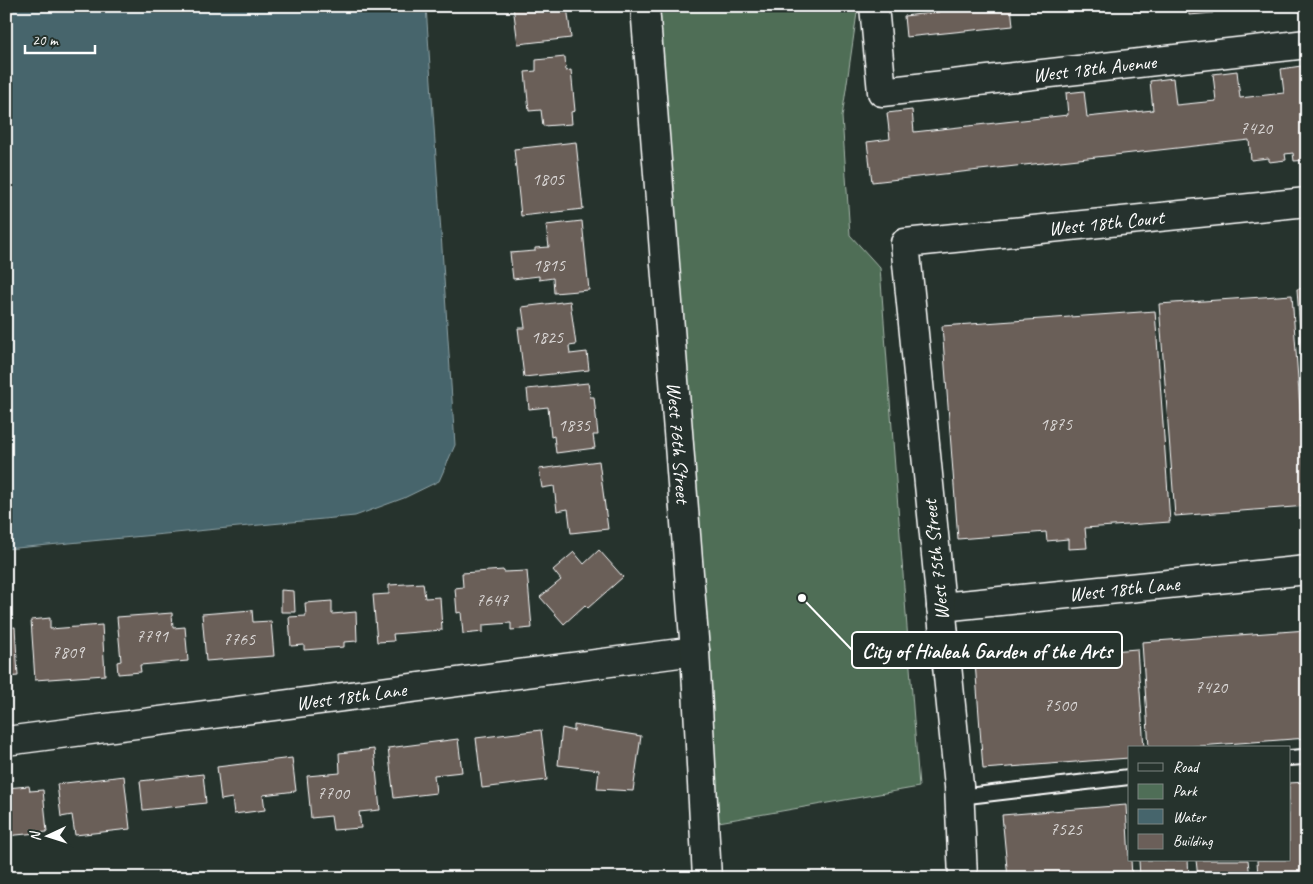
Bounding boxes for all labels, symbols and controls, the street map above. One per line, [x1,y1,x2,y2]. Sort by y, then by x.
scale bar [25,22,95,54]
text: 20 m [32,31,59,50]
street label: West 18th Avenue [1031,48,1159,87]
house number: 7420 [1240,117,1274,139]
house number: 1805 [532,168,565,190]
street label: West 18th Court [1047,204,1167,241]
house number: 1815 [533,254,566,276]
house number: 1825 [531,326,564,348]
street label: West 76th Street [662,381,696,506]
house number: 1875 [1040,413,1073,435]
house number: 1835 [558,414,591,436]
street label: West 75th Street [917,496,955,622]
street label: West 18th Lane [1068,570,1182,606]
house number: 7647 [476,589,509,611]
house number: 7791 [136,625,169,647]
house number: 7765 [223,628,256,650]
callout: City of Hialeah Garden of the Arts [852,632,1122,668]
text: City of Hialeah Garden of the Arts [862,638,1115,665]
house number: 7809 [52,641,86,663]
street label: West 18th Lane [295,676,409,715]
house number: 7420 [1195,676,1229,698]
house number: 7500 [1044,694,1078,716]
legend [1128,746,1290,862]
text: Road [1173,758,1200,777]
house number: 7700 [317,782,351,804]
text: Park [1173,782,1198,801]
text: Water [1173,808,1207,827]
north arrow [22,812,72,862]
house number: 7525 [1050,818,1083,840]
text: N [27,830,44,842]
text: Building [1173,832,1213,851]

